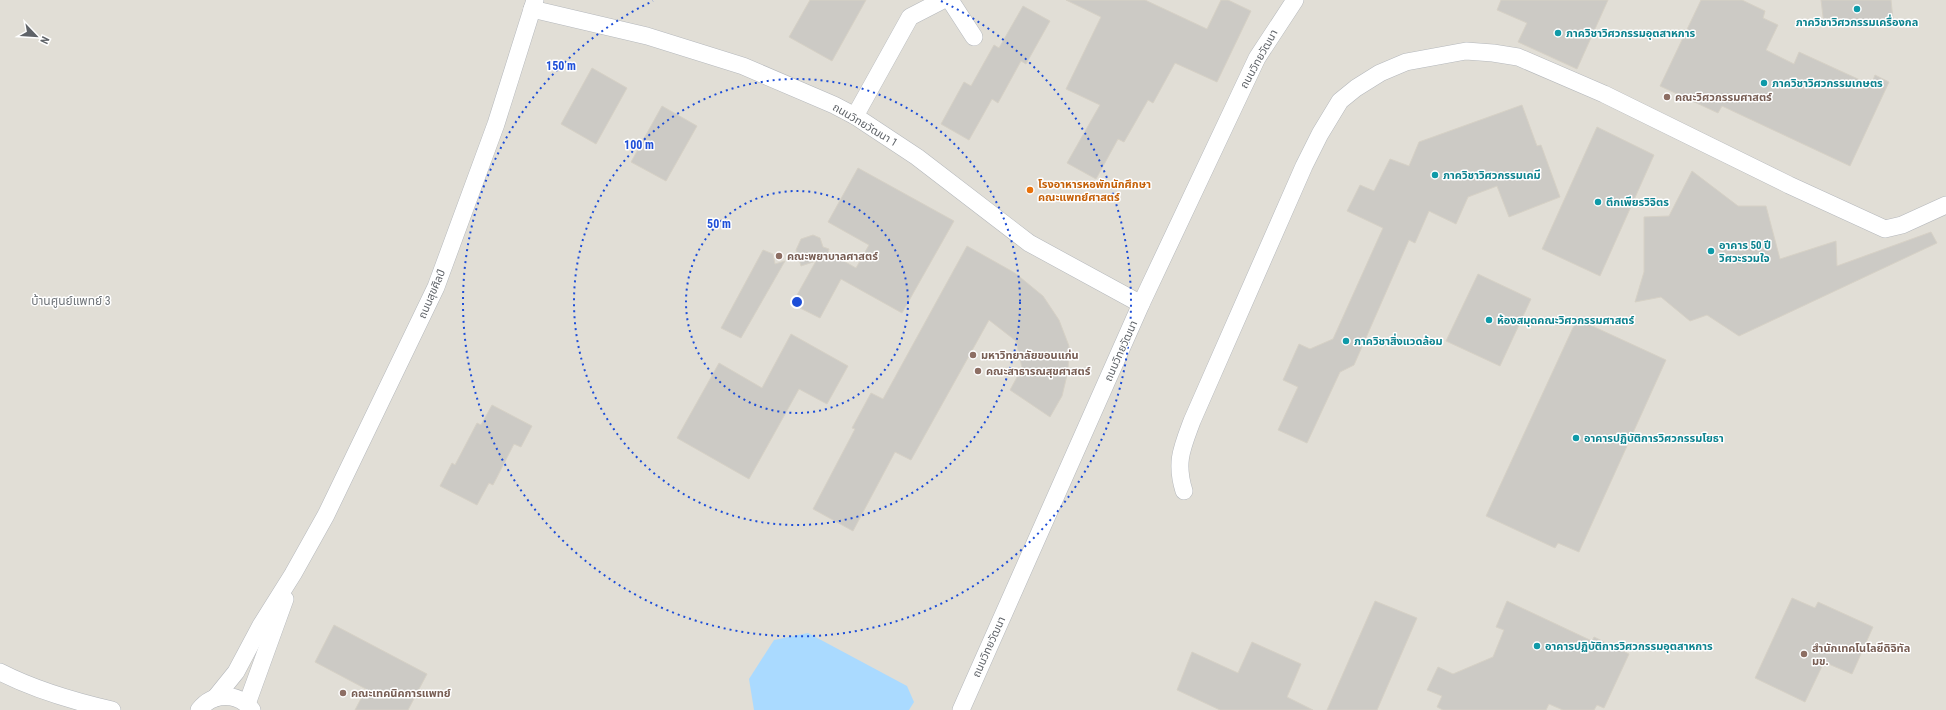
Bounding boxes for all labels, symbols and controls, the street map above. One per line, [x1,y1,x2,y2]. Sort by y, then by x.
marker: ภาควิชาวิศวกรรมเครื่องกล [1852,4,1862,14]
place label: ภาควิชาวิศวกรรมเครื่องกล [1796,14,1918,29]
north arrow [16,16,56,56]
street label: ถนนวิทยวัฒนา [1237,27,1281,91]
place label: ภาควิชาวิศวกรรมอุตสาหการ [1566,27,1695,40]
marker: ภาควิชาวิศวกรรมอุตสาหการ [1553,28,1563,38]
text: N [37,34,52,46]
text: 150 m [546,59,576,73]
place label: ภาควิชาวิศวกรรมเกษตร [1772,77,1883,90]
marker: ภาควิชาวิศวกรรมเกษตร [1759,78,1769,88]
place label: คณะวิศวกรรมศาสตร์ [1675,91,1772,104]
marker: คณะวิศวกรรมศาสตร์ [1662,92,1672,102]
street label: ถนนวิทยวัฒนา 1 [830,101,900,149]
text: 100 m [624,138,654,152]
place label: ภาควิชาวิศวกรรมเคมี [1443,169,1541,182]
marker: ภาควิชาวิศวกรรมเคมี [1430,170,1440,180]
place label: โรงอาหารหอพักนักศึกษา คณะแพทย์ศาสตร์ [1038,178,1151,204]
marker: โรงอาหารหอพักนักศึกษา คณะแพทย์ศาสตร์ [1025,185,1035,195]
place label: ตึกเพียรวิจิตร [1606,196,1669,209]
marker: ตึกเพียรวิจิตร [1593,197,1603,207]
text: 50 m [707,217,731,231]
place label: อาคาร 50 ปี วิศวะรวมใจ [1719,239,1771,265]
marker: อาคาร 50 ปี วิศวะรวมใจ [1706,246,1716,256]
place label: คณะพยาบาลศาสตร์ [787,250,878,263]
marker: คณะพยาบาลศาสตร์ [774,251,784,261]
street label: ถนนสุขศิลป์ [416,267,448,321]
district label: บ้านศูนย์แพทย์ 3 [31,294,111,308]
centre of rings [790,295,804,309]
place label: ห้องสมุดคณะวิศวกรรมศาสตร์ [1497,314,1634,327]
marker: ห้องสมุดคณะวิศวกรรมศาสตร์ [1484,315,1494,325]
street label: ถนนวิทยวัฒนา [1102,319,1140,383]
place label: ภาควิชาสิ่งแวดล้อม [1354,333,1443,348]
marker: ภาควิชาสิ่งแวดล้อม [1341,336,1351,346]
place label: มหาวิทยาลัยขอนแก่น [981,349,1079,362]
marker: มหาวิทยาลัยขอนแก่น [968,350,978,360]
place label: คณะสาธารณสุขศาสตร์ [986,365,1091,378]
marker: คณะสาธารณสุขศาสตร์ [973,366,983,376]
place label: อาคารปฏิบัติการวิศวกรรมโยธา [1584,432,1724,445]
marker: อาคารปฏิบัติการวิศวกรรมโยธา [1571,433,1581,443]
street label: ถนนวิทยวัฒนา [970,615,1008,679]
place label: อาคารปฏิบัติการวิศวกรรมอุตสาหการ [1545,640,1713,653]
marker: อาคารปฏิบัติการวิศวกรรมอุตสาหการ [1532,641,1542,651]
place label: สำนักเทคโนโลยีดิจิทัล มข. [1812,642,1910,668]
marker: สำนักเทคโนโลยีดิจิทัล มข. [1799,649,1809,659]
place label: คณะเทคนิคการแพทย์ [351,687,451,700]
marker: คณะเทคนิคการแพทย์ [338,688,348,698]

